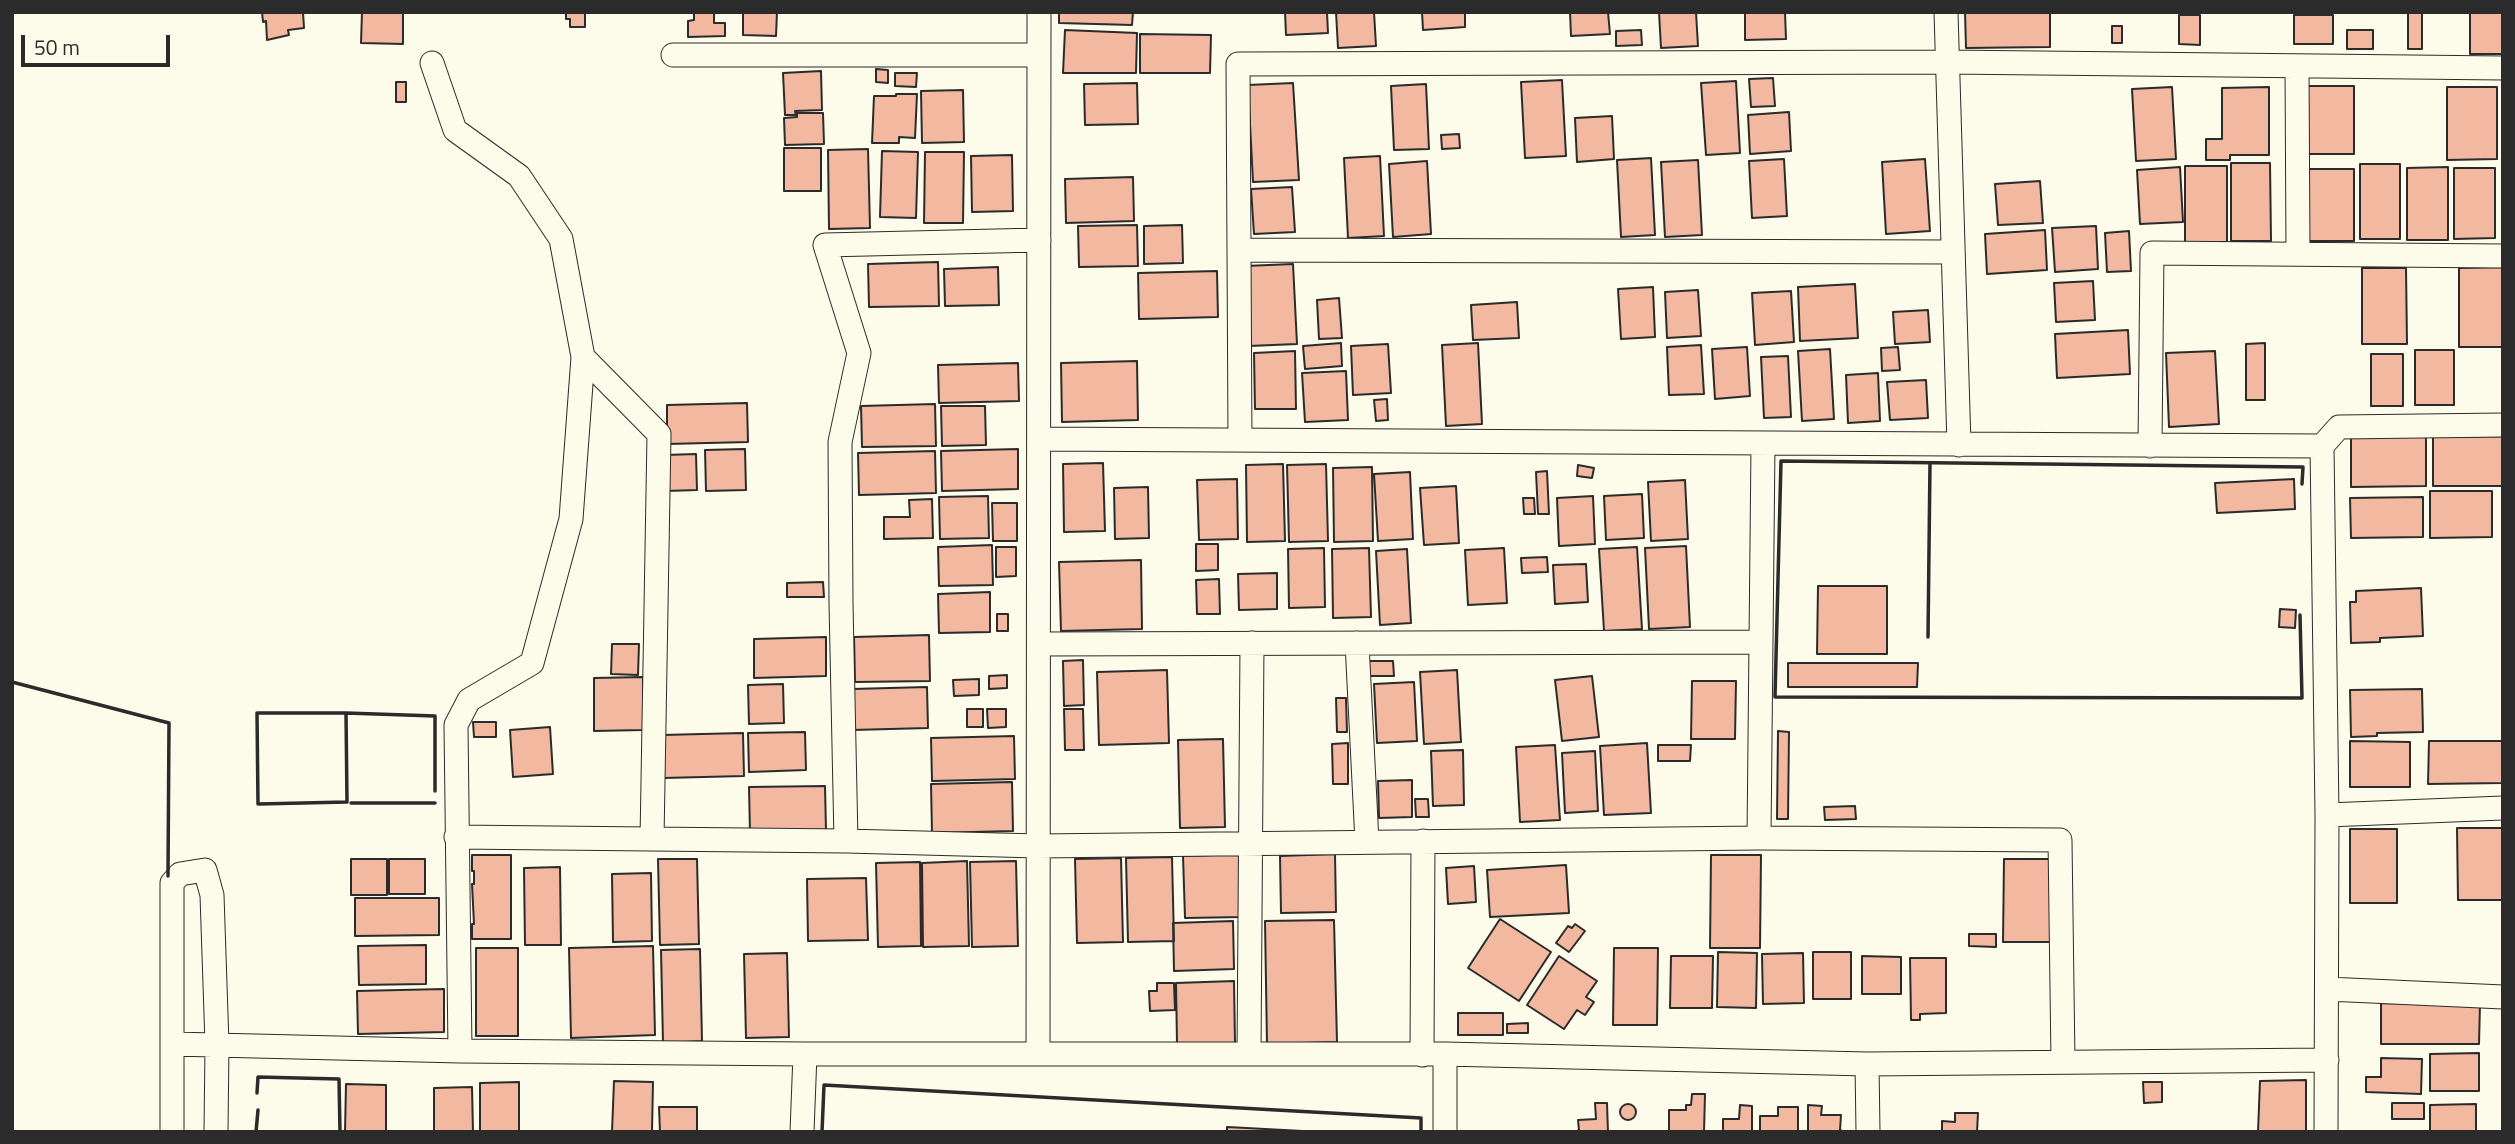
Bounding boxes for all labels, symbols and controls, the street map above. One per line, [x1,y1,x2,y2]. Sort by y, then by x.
scale bar [24,21,173,65]
text: 50 m [34,31,80,63]

